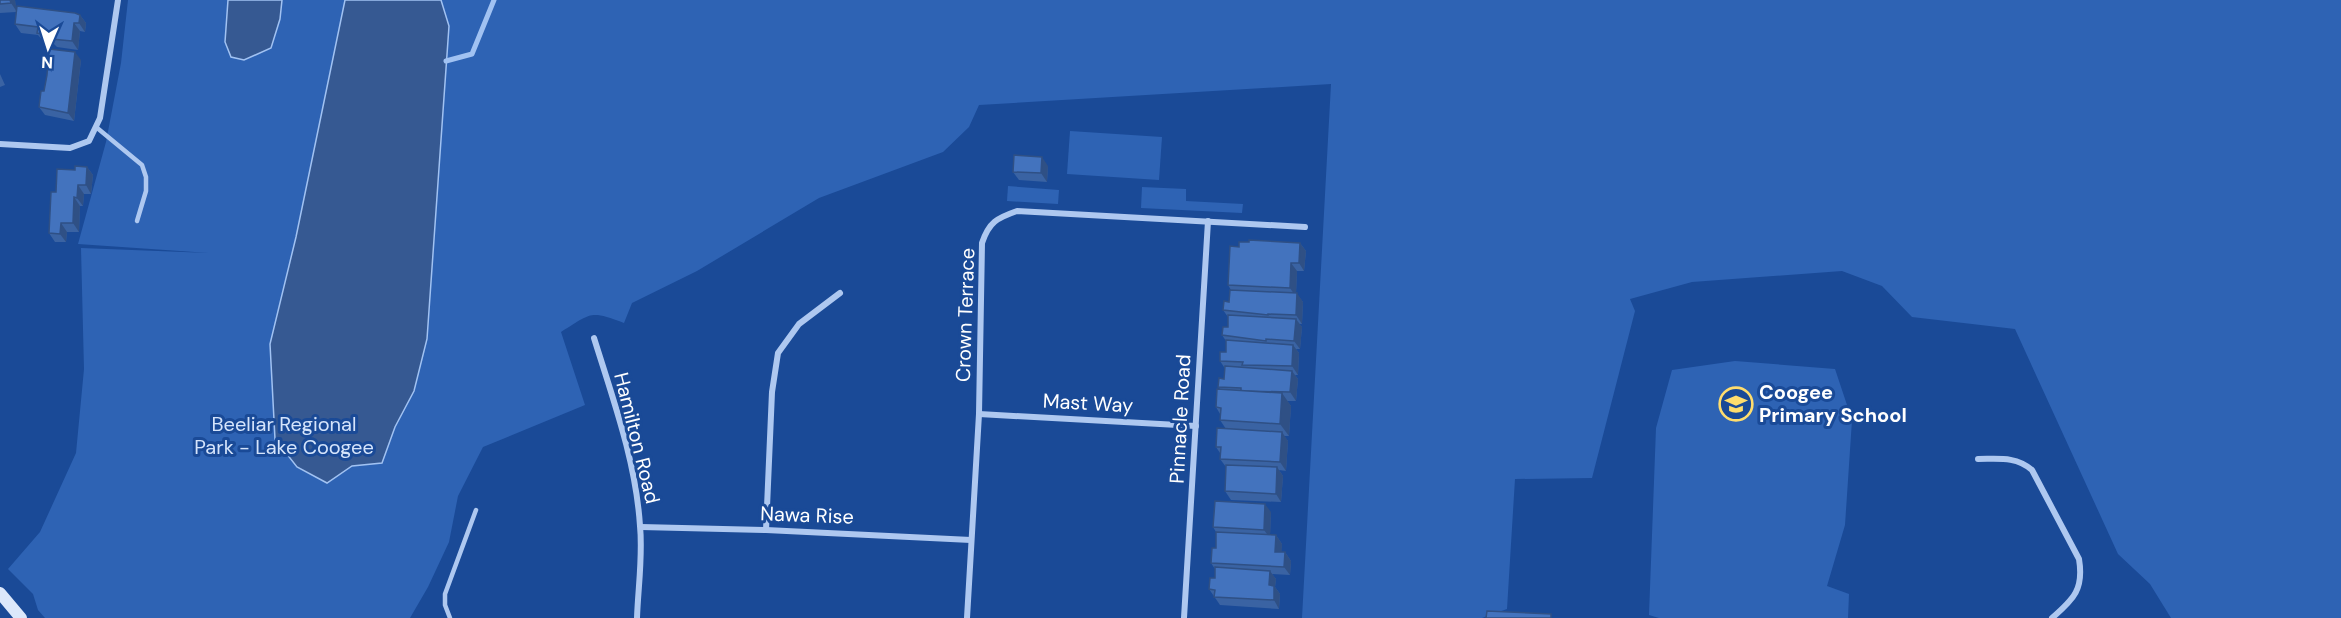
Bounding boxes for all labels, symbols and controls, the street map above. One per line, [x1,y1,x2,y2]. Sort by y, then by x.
north arrow [18,18,78,78]
text: N [41,52,54,73]
street label: Crown Terrace [950,248,980,382]
street label: Pinnacle Road [1164,354,1196,484]
street label: Hamilton Road [608,370,666,506]
place label: Coogee Primary School [1759,379,1907,428]
school or university icon: Coogee Primary School [1718,386,1754,422]
street label: Mast Way [1042,388,1134,418]
park label: Beeliar Regional Park - Lake Coogee [194,411,374,460]
street label: Nawa Rise [760,500,854,530]

